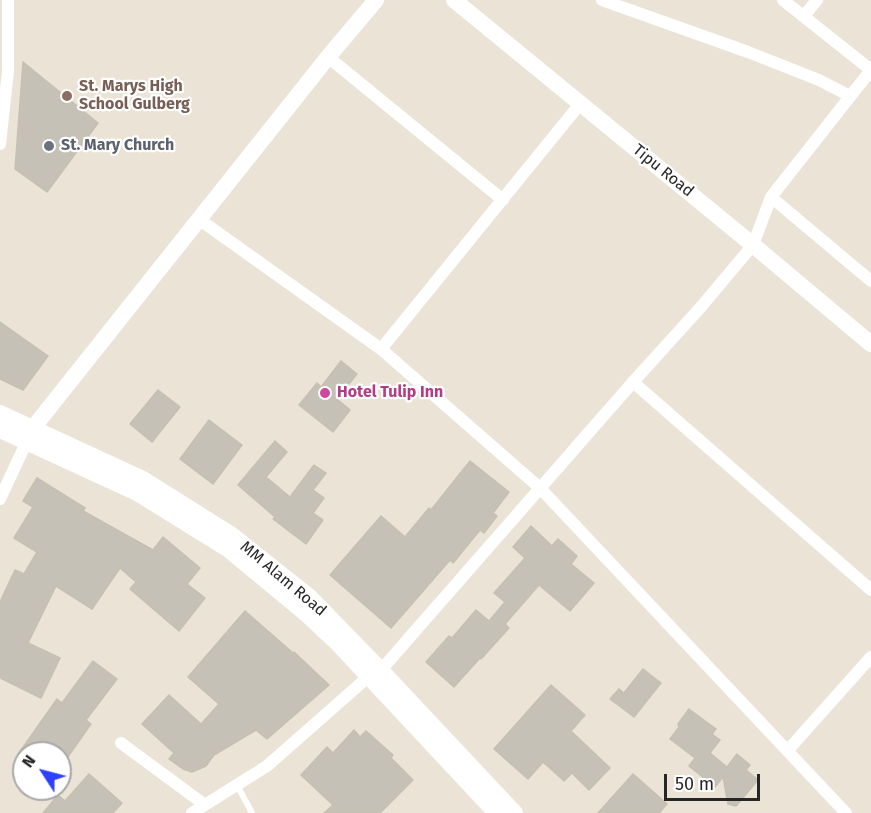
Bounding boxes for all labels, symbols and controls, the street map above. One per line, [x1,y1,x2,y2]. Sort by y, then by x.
place label: St. Marys High School Gulberg [79,77,190,115]
marker: St. Marys High School Gulberg [60,89,74,103]
place label: St. Mary Church [61,136,174,156]
marker: St. Mary Church [42,139,56,153]
street label: Tipu Road [629,141,697,201]
place label: Hotel Tulip Inn [337,383,443,403]
marker: Hotel Tulip Inn [318,386,332,400]
street label: MM Alam Road [236,537,330,621]
north arrow [12,741,72,801]
text: N [18,751,39,771]
scale bar [667,762,763,800]
text: 50 m [675,773,714,795]

